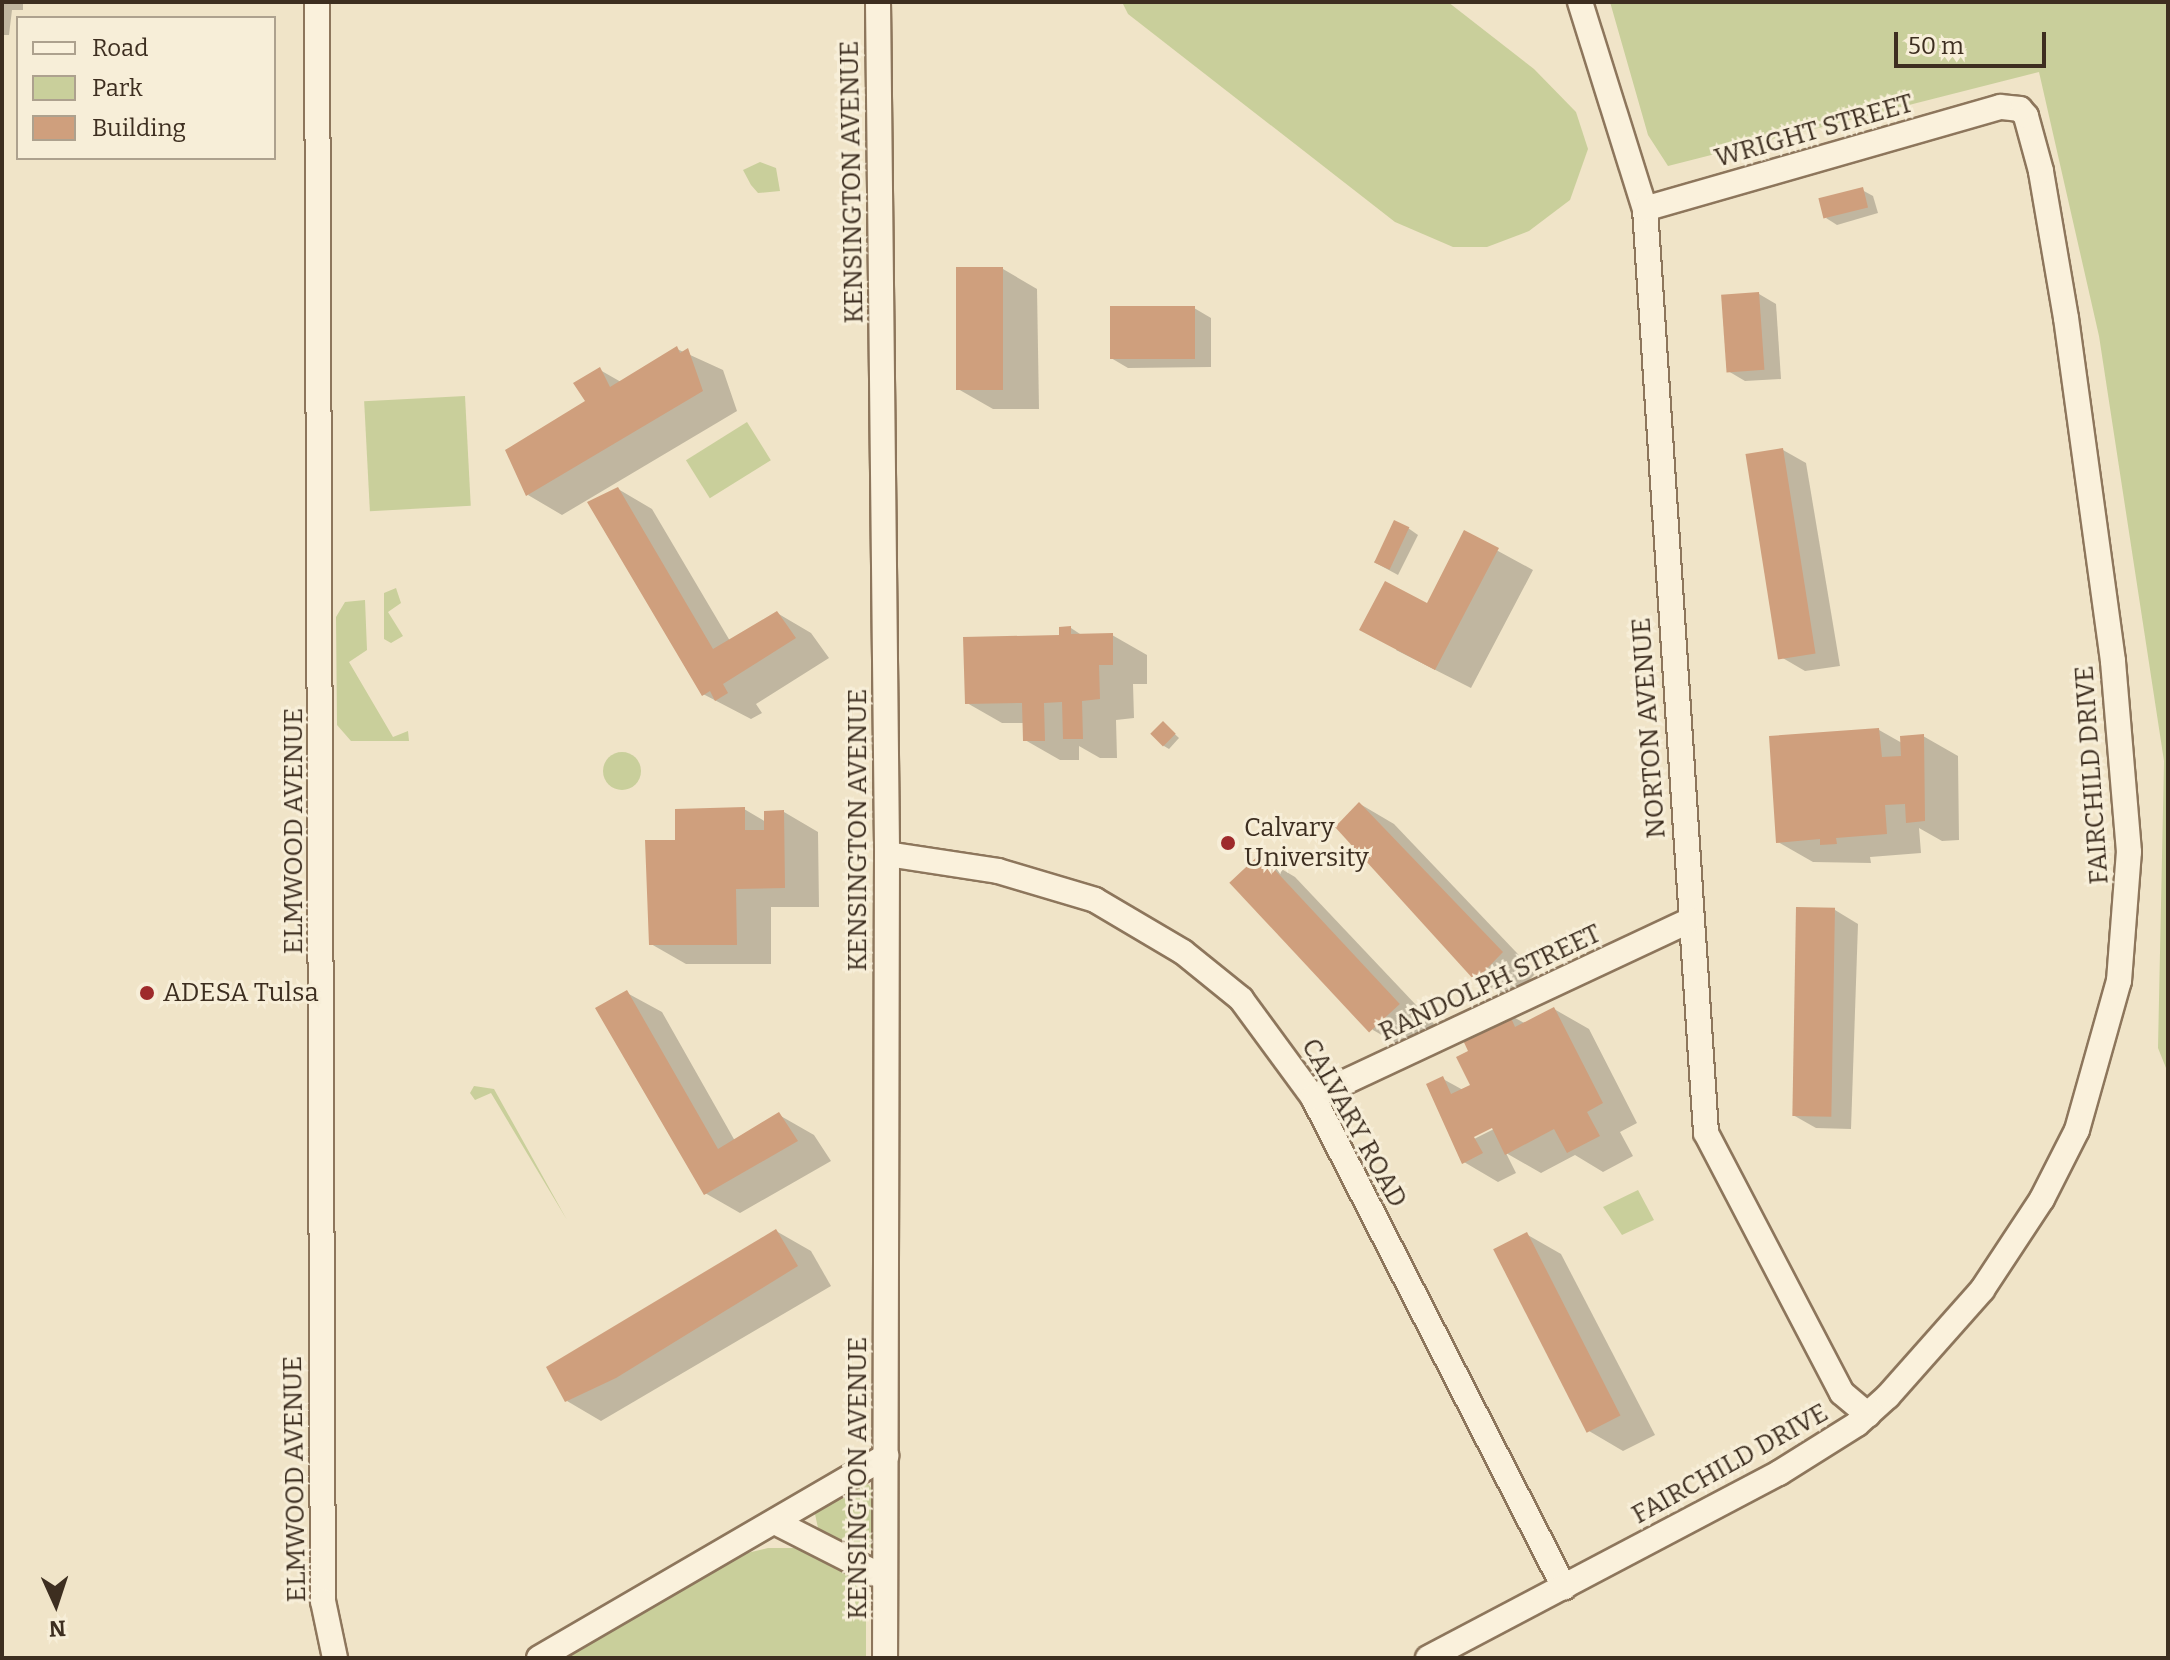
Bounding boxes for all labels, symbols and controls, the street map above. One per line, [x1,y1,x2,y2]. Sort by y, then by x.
legend [16,16,276,160]
scale bar [1898,16,2050,66]
text: 50 m [1908,32,1964,60]
text: Road [92,34,148,62]
street label: KENSINGTON AVENUE [834,40,870,324]
text: Park [92,74,143,102]
street label: WRIGHT STREET [1711,88,1917,174]
text: Building [92,114,186,142]
street label: NORTON AVENUE [1626,616,1672,840]
street label: FAIRCHILD DRIVE [2069,665,2115,885]
street label: KENSINGTON AVENUE [842,689,874,971]
street label: ELMWOOD AVENUE [278,708,310,954]
place label: Calvary University [1244,812,1369,874]
marker: Calvary University [1219,834,1237,852]
street label: RANDOLPH STREET [1374,918,1606,1048]
place label: ADESA Tulsa [163,977,319,1009]
marker: ADESA Tulsa [138,984,156,1002]
street label: CALVARY ROAD [1295,1033,1413,1213]
street label: KENSINGTON AVENUE [842,1337,874,1619]
street label: ELMWOOD AVENUE [277,1356,313,1602]
street label: FAIRCHILD DRIVE [1627,1397,1833,1531]
north arrow [16,1564,96,1644]
text: N [48,1615,66,1642]

